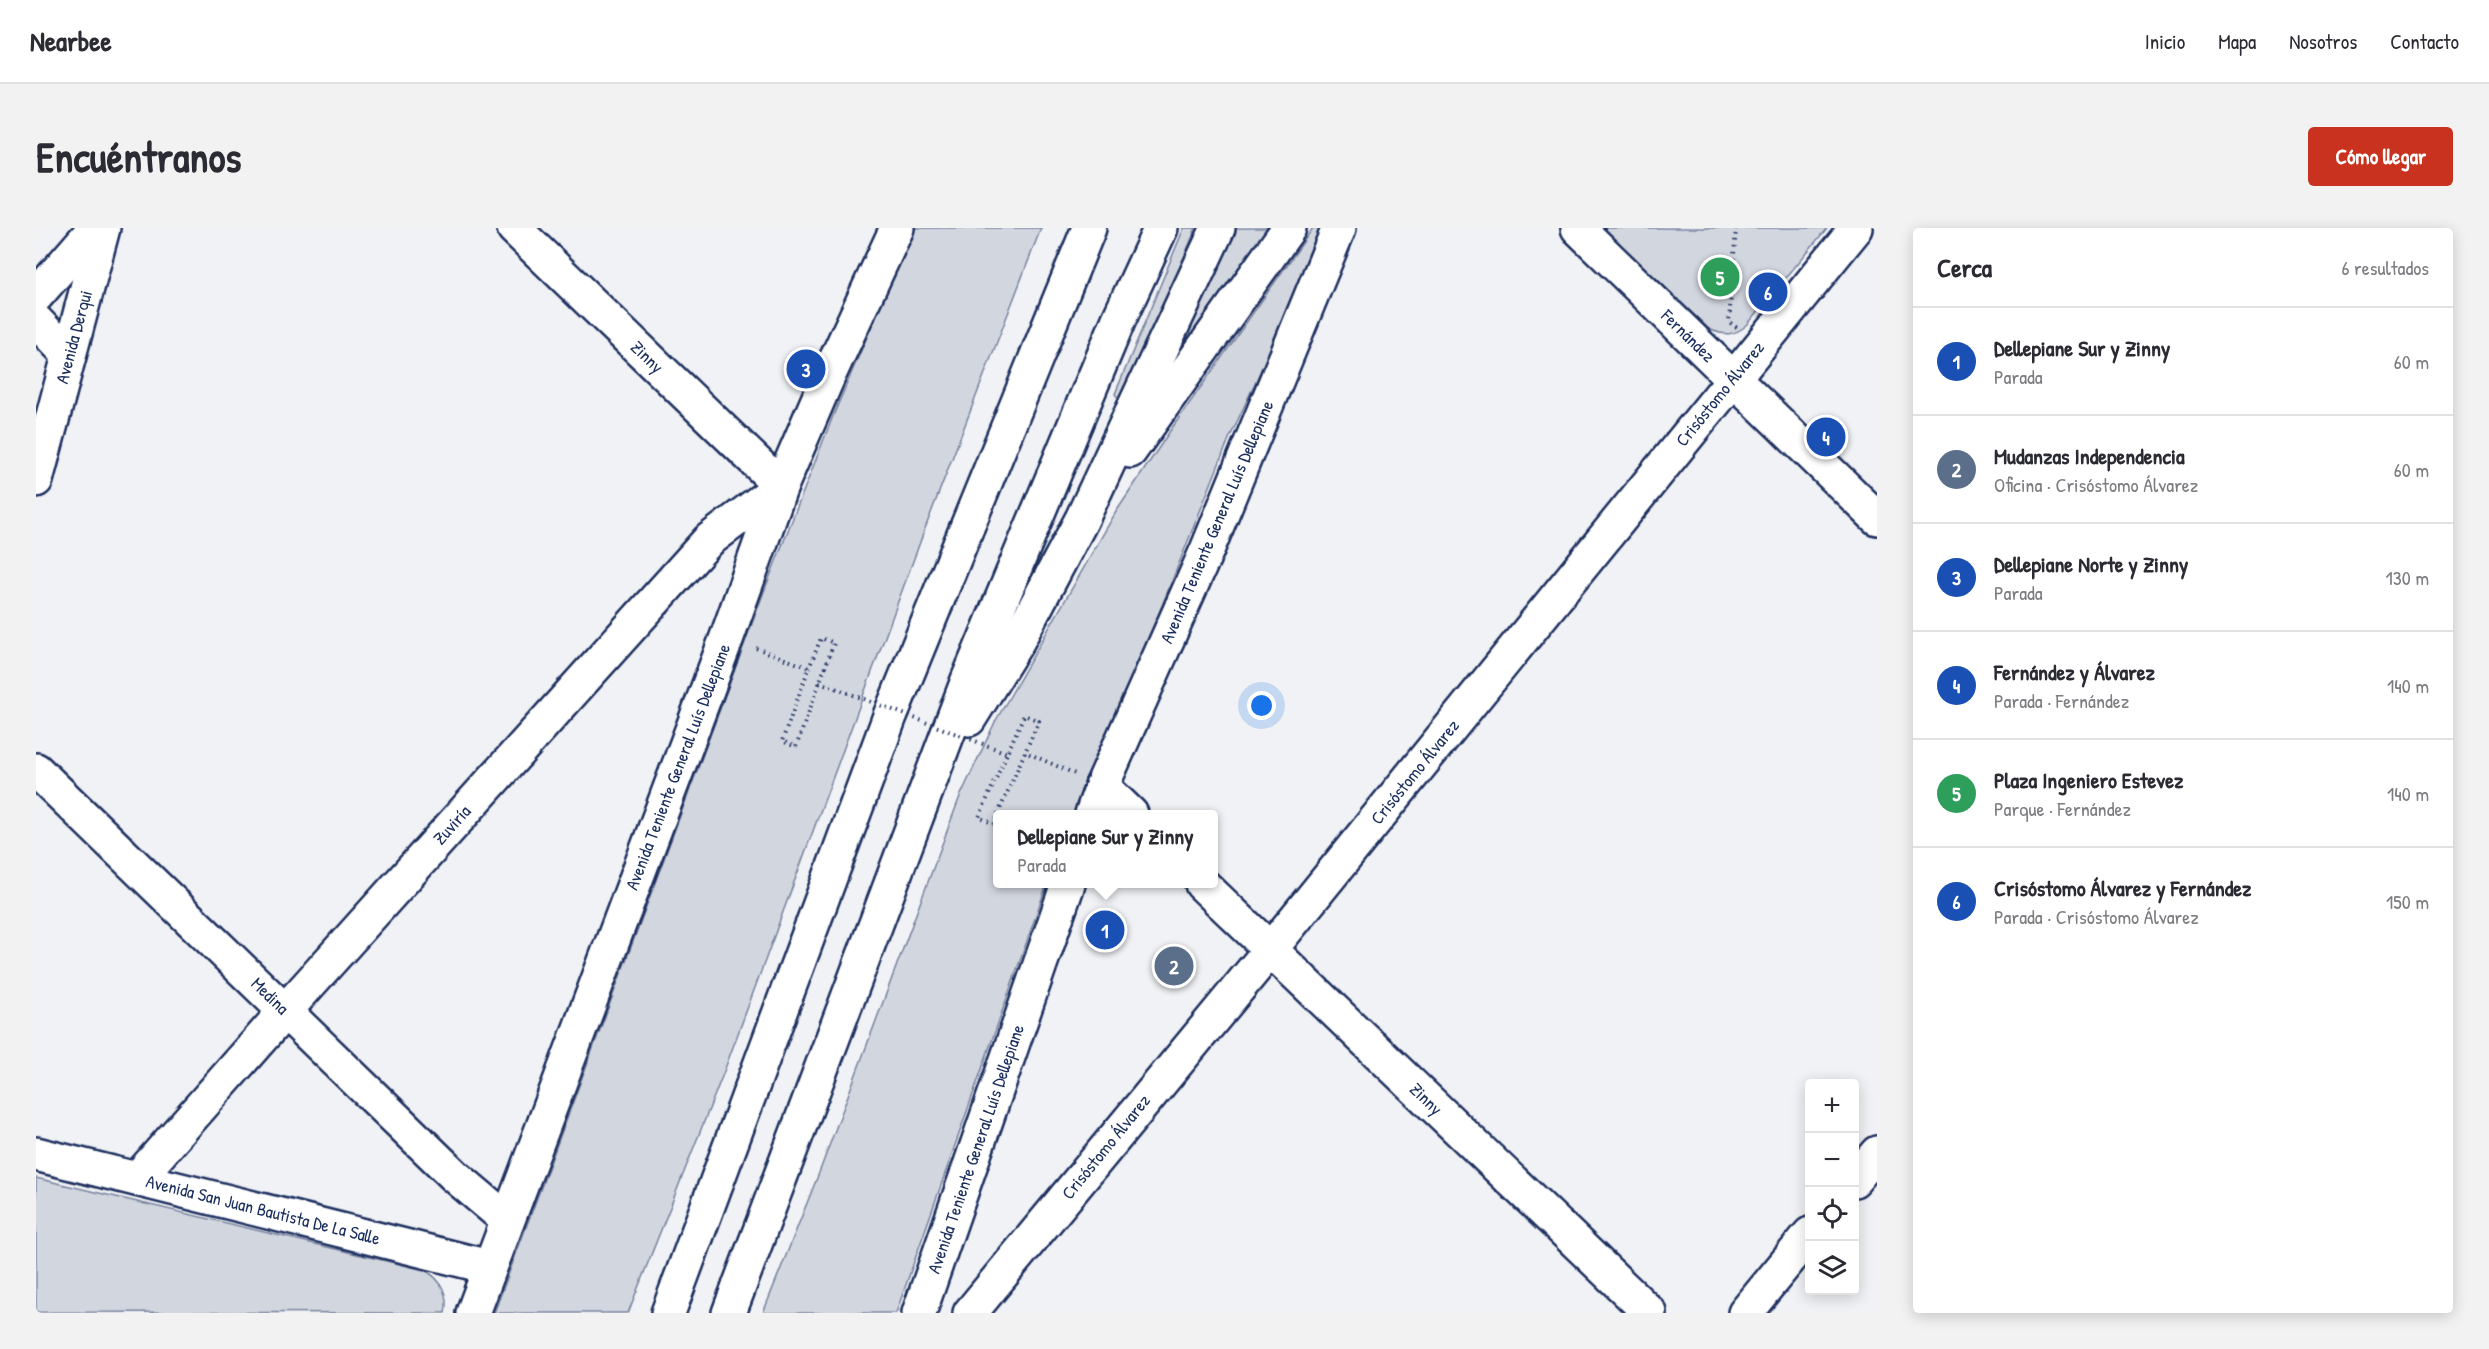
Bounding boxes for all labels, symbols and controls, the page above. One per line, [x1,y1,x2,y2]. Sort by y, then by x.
text: Nearbee [30,22,112,60]
text: Inicio [2145,27,2185,56]
text: Mapa [2218,27,2256,56]
text: Nosotros [2289,27,2357,56]
text: Contacto [2390,27,2459,56]
button: Cómo llegar [2308,127,2453,186]
text: Encuéntranos [36,128,242,185]
text: Cerca [1937,250,1992,285]
pin: 5 [1700,254,1740,300]
text: 6 resultados [2341,254,2429,281]
pin: 6 [1748,270,1788,314]
street label: Avenida Derqui [49,287,98,386]
street label: Fernández [1655,303,1721,368]
text: Dellepiane Sur y Zinny [1994,333,2170,363]
street label: Zinny [625,335,670,379]
street label: Crisóstomo Álvarez [1669,336,1770,452]
pin: 3 [786,346,826,392]
text: 1 [1953,348,1960,375]
text: 60 m [2394,348,2429,375]
text: Parada [1994,363,2043,390]
street label: Avenida Teniente General Luís Dellepiane [1154,396,1279,647]
pin: 4 [1806,414,1846,460]
text: Mudanzas Independencia [1994,441,2185,471]
text: 2 [1952,456,1961,483]
text: 60 m [2394,456,2429,483]
text: Oficina · Crisóstomo Álvarez [1994,471,2198,498]
text: Dellepiane Norte y Zinny [1994,549,2188,579]
text: 3 [1952,564,1961,591]
text: 130 m [2386,564,2429,591]
text: Parada [1994,579,2043,606]
street label: Avenida Teniente General Luís Dellepiane [619,640,736,894]
text: Fernández y Álvarez [1994,657,2155,687]
text: 4 [1953,672,1960,699]
text: 140 m [2387,672,2429,699]
text: Parada · Fernández [1994,687,2129,714]
your location [1247,691,1276,720]
street label: Crisóstomo Álvarez [1364,714,1465,830]
text: Plaza Ingeniero Estevez [1994,765,2183,795]
text: 5 [1952,780,1961,807]
text: 140 m [2387,780,2429,807]
text: Parque · Fernández [1994,795,2131,822]
street label: Zuviría [427,799,476,850]
popup [993,810,1218,888]
text: Dellepiane Sur y Zinny [1017,821,1194,851]
text: Parada [1017,851,1066,878]
text: Crisóstomo Álvarez y Fernández [1994,873,2251,903]
text: 6 [1953,888,1960,915]
text: 150 m [2386,888,2429,915]
text: Parada · Crisóstomo Álvarez [1994,903,2199,930]
pin: 1 [1086,908,1124,952]
pin: 2 [1154,944,1194,988]
street label: Medina [246,971,295,1020]
street label: Avenida Teniente General Luís Dellepiane [921,1021,1030,1277]
street label: Zinny [1404,1077,1449,1121]
map controls [1805,1079,1859,1295]
button: + [1805,1079,1859,1133]
street label: Crisóstomo Álvarez [1055,1089,1156,1205]
button: − [1805,1133,1859,1187]
street label: Avenida San Juan Bautista De La Salle [144,1168,383,1251]
button: locate [1805,1187,1859,1241]
button: layers [1805,1241,1859,1295]

